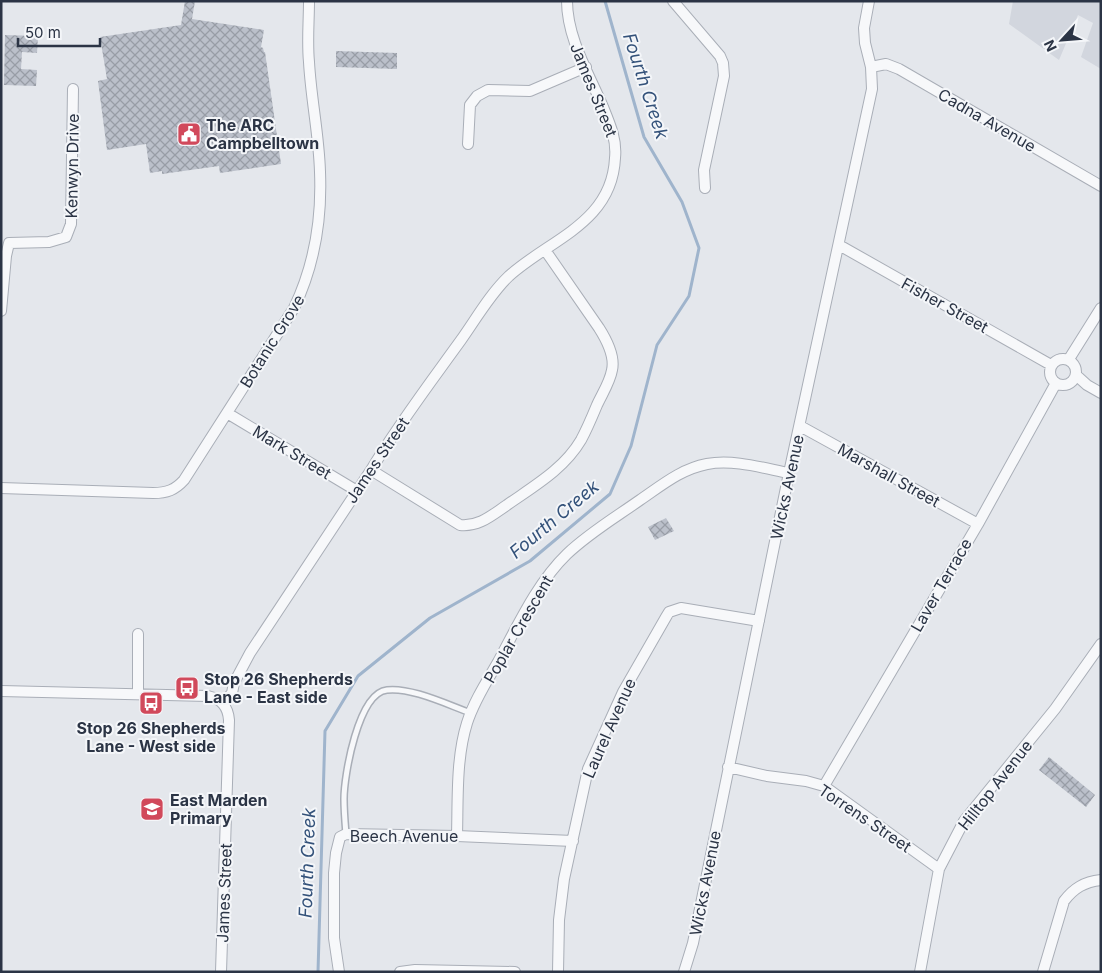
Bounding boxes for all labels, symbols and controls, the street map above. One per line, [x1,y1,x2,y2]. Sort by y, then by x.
scale bar [18,15,100,47]
north arrow [1037,15,1087,65]
text: 50 m [25,23,61,42]
water label: Fourth Creek [619,30,673,143]
text: N [1040,37,1060,54]
street label: James Street [566,40,622,140]
street label: Cadna Avenue [935,84,1039,156]
street label: Kenwyn Drive [61,114,83,218]
place label: The ARC Campbelltown [206,115,319,153]
public building icon: The ARC Campbelltown [176,121,202,147]
street label: Fisher Street [898,273,992,337]
street label: Botanic Grove [235,291,309,391]
street label: James Street [341,413,413,507]
street label: Mark Street [249,421,335,483]
street label: Wicks Avenue [766,433,808,541]
street label: Marshall Street [834,439,944,511]
water label: Fourth Creek [505,475,604,562]
street label: Laver Terrace [906,535,976,635]
street label: Poplar Crescent [479,571,557,687]
place label: Stop 26 Shepherds Lane - East side [204,669,353,707]
bus stop icon: Stop 26 Shepherds Lane - East side [174,675,200,701]
street label: Laurel Avenue [578,675,640,781]
bus stop icon: Stop 26 Shepherds Lane - West side [138,690,164,716]
place label: Stop 26 Shepherds Lane - West side [77,718,225,756]
street label: Hilltop Avenue [954,736,1036,834]
street label: Torrens Street [815,780,915,856]
place label: East Marden Primary [170,790,268,828]
school or university icon: East Marden Primary [139,796,165,822]
water label: Fourth Creek [295,806,319,918]
street label: Beech Avenue [350,826,458,846]
street label: Wicks Avenue [685,829,725,937]
street label: James Street [212,843,236,943]

